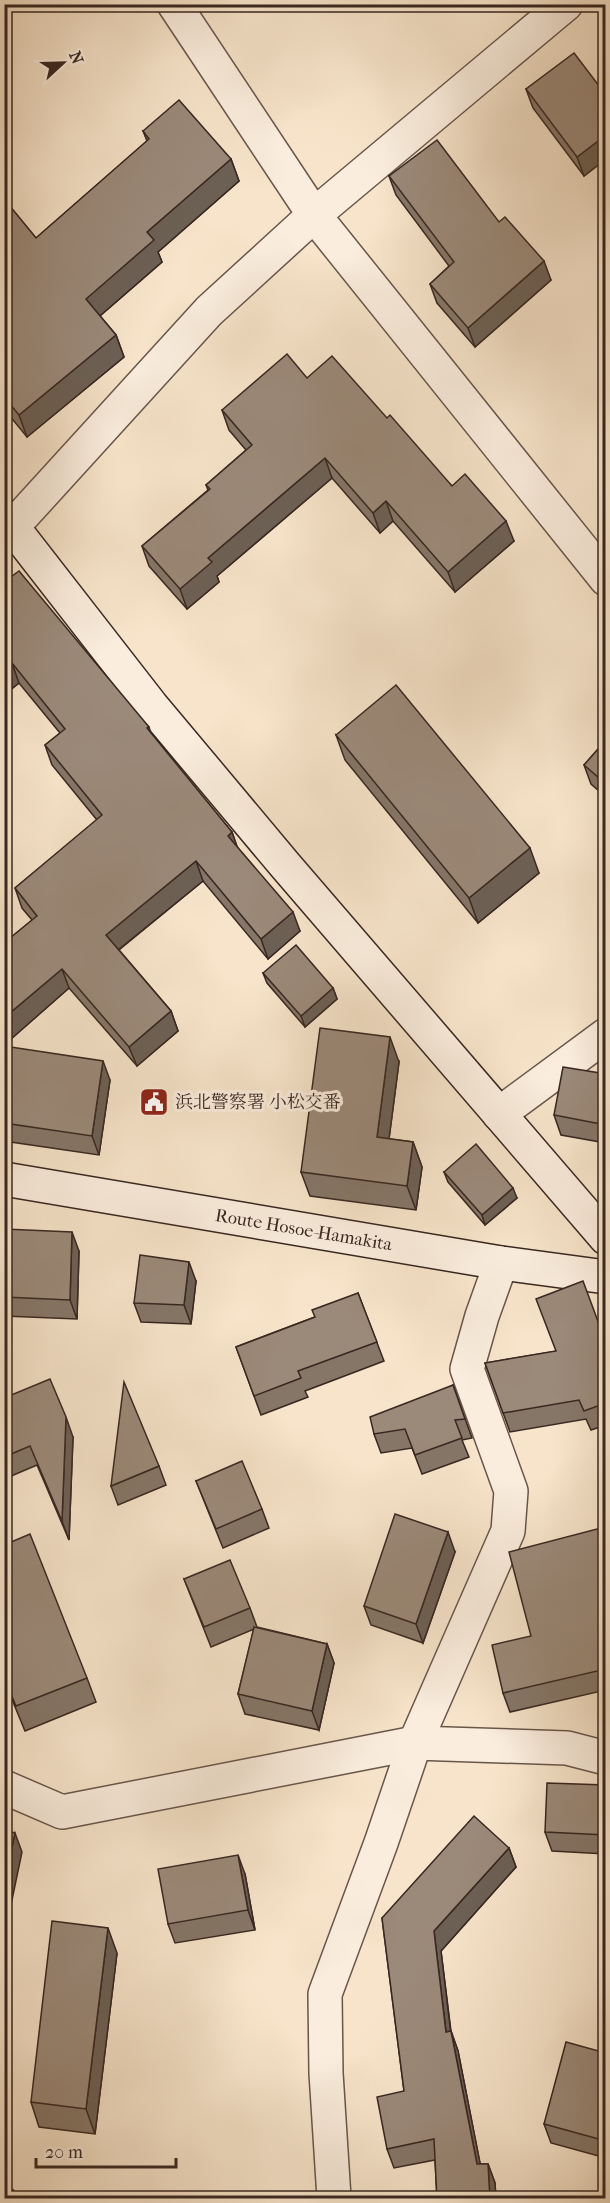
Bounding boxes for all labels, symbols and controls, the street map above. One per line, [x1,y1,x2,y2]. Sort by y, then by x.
north arrow [33,33,93,93]
text: N [65,48,88,68]
public building icon: 浜北警察署 小松交番 [138,1086,170,1118]
place label: 浜北警察署 小松交番 [175,1092,341,1113]
street label: Route Hosoe-Hamakita [214,1204,394,1255]
scale bar [36,2131,176,2169]
text: 20 m [45,2142,83,2163]

